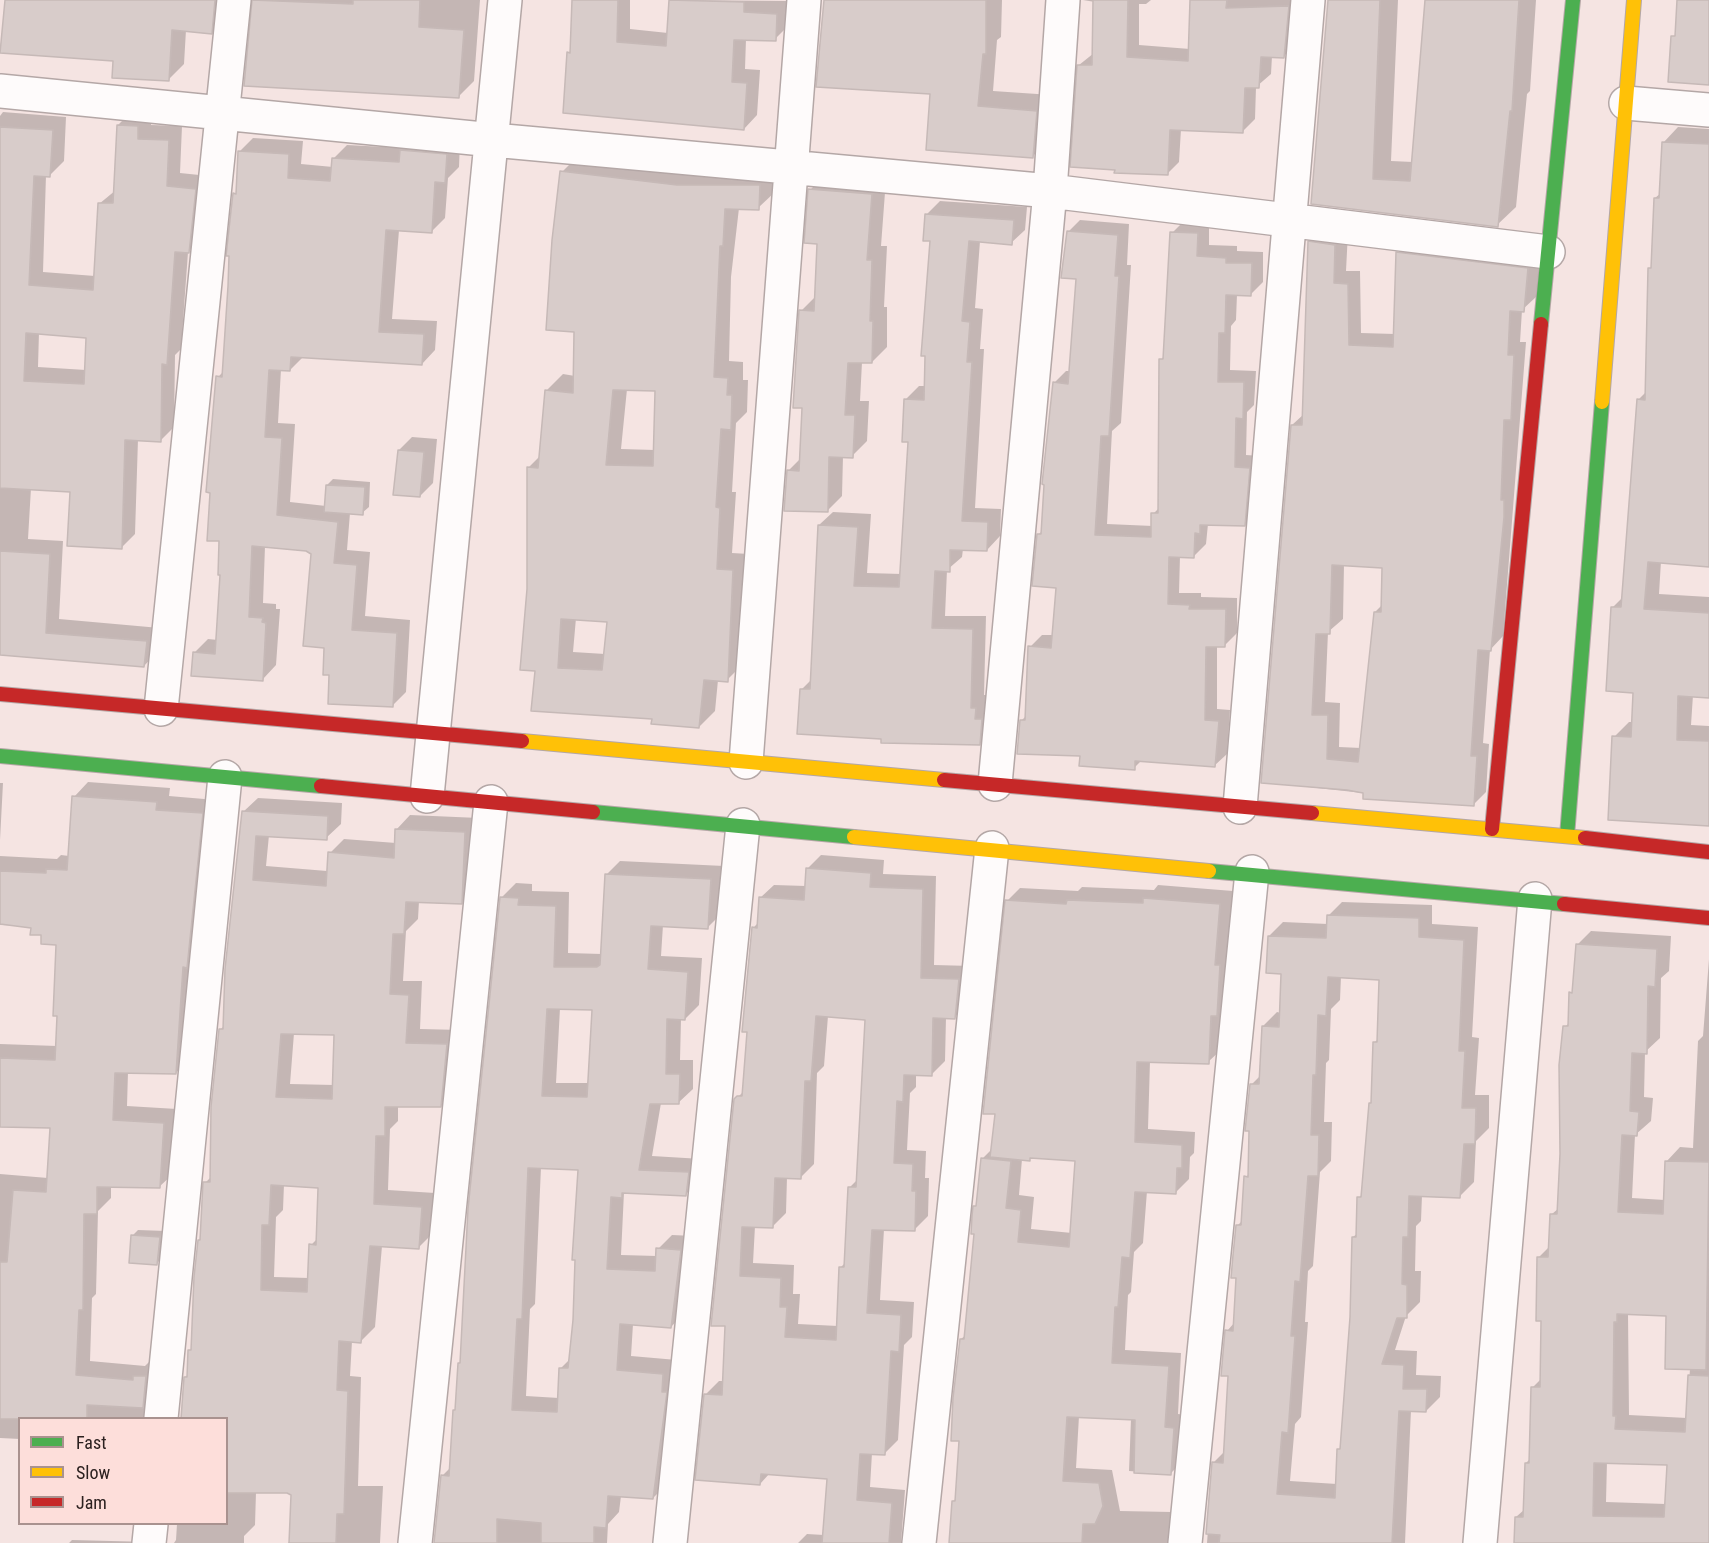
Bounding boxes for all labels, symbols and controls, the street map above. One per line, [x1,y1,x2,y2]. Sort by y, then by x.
legend [18,1417,228,1525]
text: Fast [76,1432,107,1453]
text: Slow [76,1462,110,1483]
text: Jam [76,1492,107,1513]

